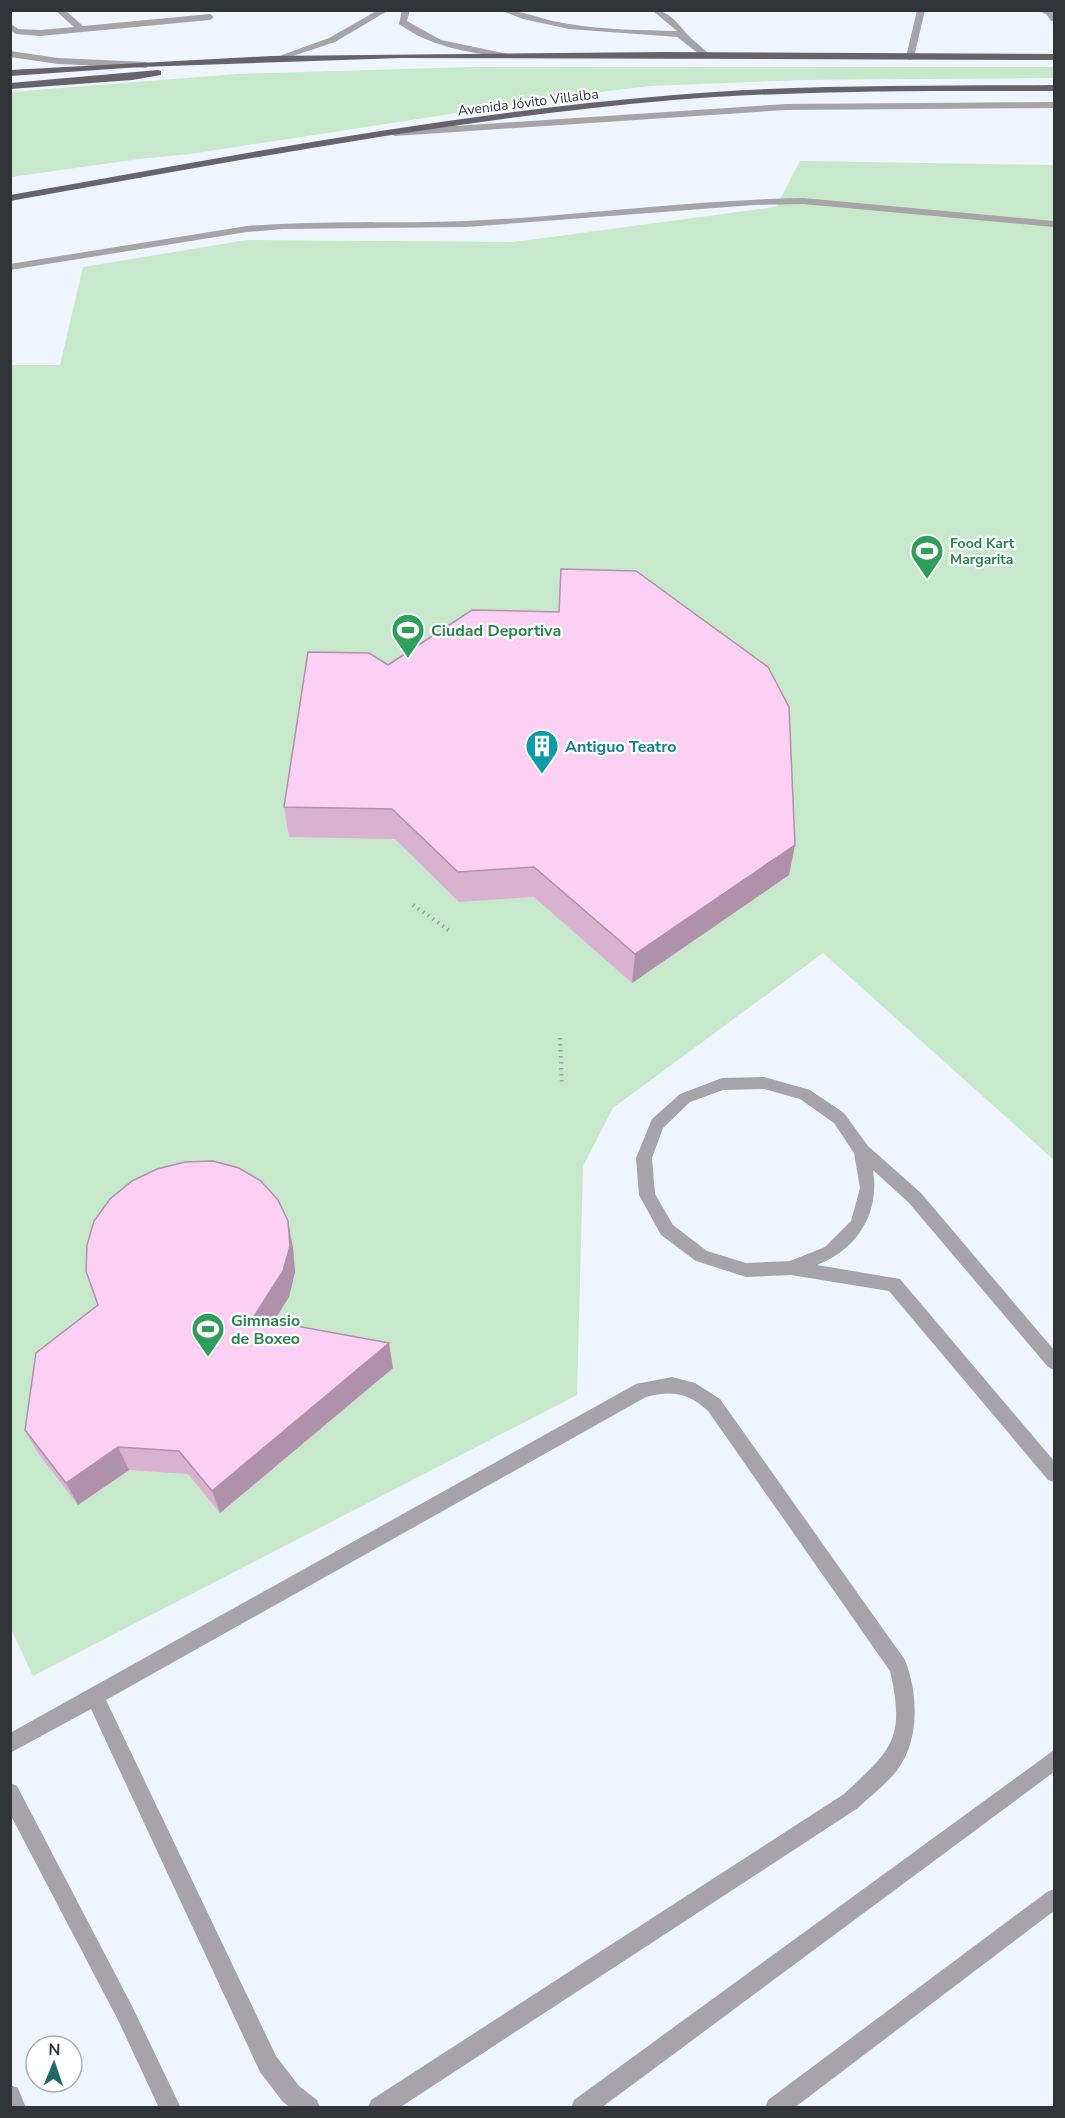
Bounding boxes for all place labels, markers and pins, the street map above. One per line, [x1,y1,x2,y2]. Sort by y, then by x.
sports icon: Food Kart Margarita [909,533,945,580]
place label: Food Kart Margarita [950,534,1015,569]
sports icon: Ciudad Deportiva [390,612,426,659]
place label: Ciudad Deportiva [431,620,561,642]
building icon: Antiguo Teatro [524,728,560,775]
place label: Antiguo Teatro [565,736,677,758]
place label: Gimnasio de Boxeo [231,1310,300,1350]
sports icon: Gimnasio de Boxeo [190,1311,226,1358]

